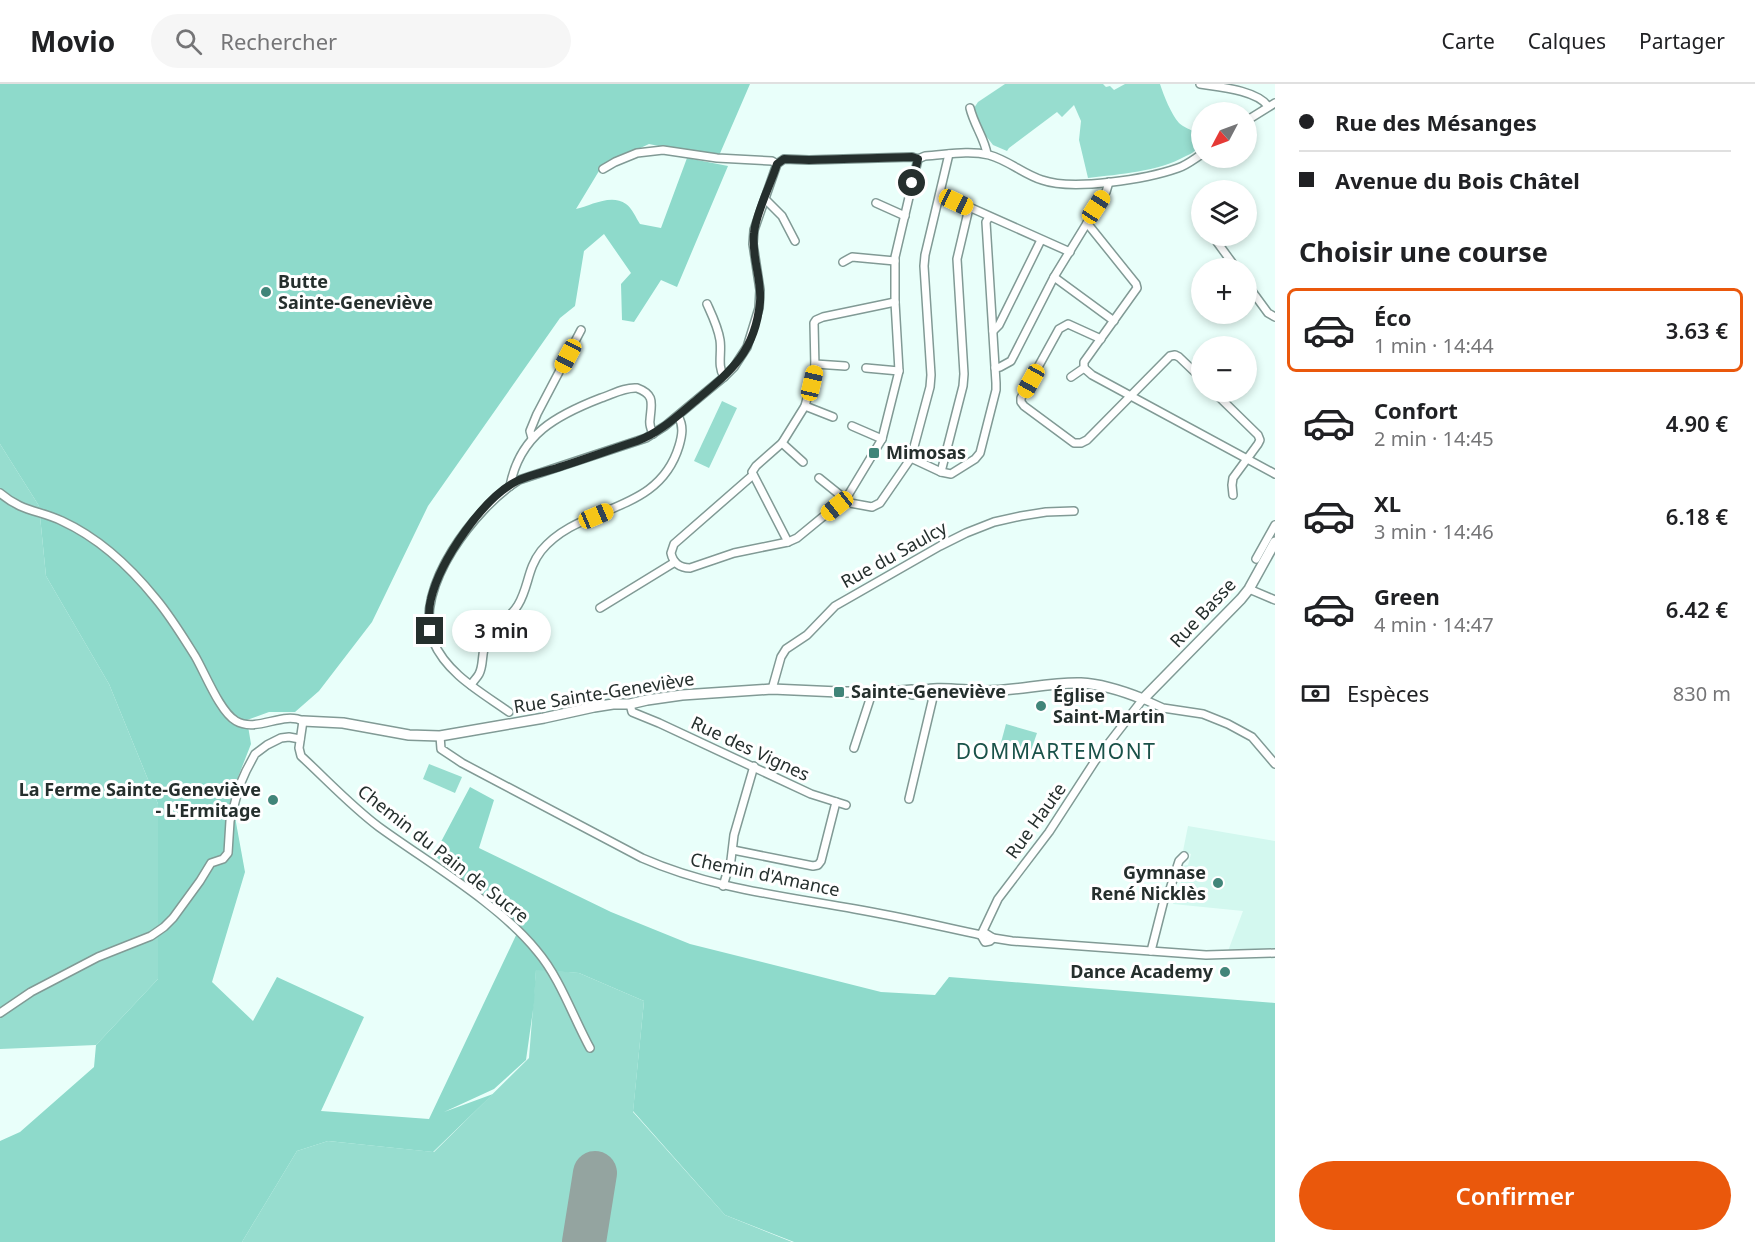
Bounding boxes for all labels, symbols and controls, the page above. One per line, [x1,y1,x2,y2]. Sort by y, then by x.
search box [151,14,571,68]
text: Movio [30,22,115,60]
icon: search [172,25,205,58]
text: Rechercher [220,26,337,56]
text: Carte [1442,27,1495,55]
text: Calques [1528,27,1606,55]
text: Partager [1639,27,1725,55]
north arrow [1191,102,1257,168]
map controls [1191,102,1257,402]
text: Rue des Mésanges [1335,107,1537,137]
text: Avenue du Bois Châtel [1335,165,1580,195]
route start [898,169,925,196]
button: layers [1191,180,1257,246]
car [936,186,976,218]
car [1079,187,1113,227]
text: Choisir une course [1299,233,1548,270]
button: + [1191,258,1257,324]
place label: Butte Sainte-Geneviève [278,269,433,314]
marker: Butte Sainte-Geneviève [259,285,273,299]
text: Éco [1374,302,1411,332]
icon: car [1302,303,1356,357]
text: 3.63 € [1666,315,1728,345]
text: 1 min · 14:44 [1374,332,1494,359]
car [552,336,584,376]
button: − [1191,336,1257,402]
car [1014,361,1048,401]
car [799,363,825,403]
text: Confort [1374,395,1458,425]
icon: car [1302,396,1356,450]
text: 4.90 € [1666,408,1728,438]
text: 2 min · 14:45 [1374,425,1494,452]
place label: Mimosas [886,440,966,464]
marker: Mimosas [867,446,881,460]
car [817,488,857,524]
text: XL [1374,488,1401,518]
icon: car [1302,489,1356,543]
car [576,501,616,531]
text: 6.18 € [1666,501,1728,531]
street label: Rue du Saulcy [836,515,951,593]
text: 3 min · 14:46 [1374,518,1494,545]
street label: Rue Basse [1164,573,1240,652]
text: Green [1374,581,1440,611]
icon: car [1302,582,1356,636]
text: 6.42 € [1666,594,1728,624]
callout: 3 min [451,610,550,652]
text: 4 min · 14:47 [1374,611,1494,638]
route end [416,617,443,644]
text: 3 min [474,617,529,644]
street label: Rue Sainte-Geneviève [512,666,696,718]
icon: cash [1299,677,1332,710]
text: Espèces [1347,678,1429,708]
place label: Sainte-Geneviève [851,679,1006,703]
text: 830 m [1673,680,1731,707]
place label: Église Saint-Martin [1053,683,1165,728]
marker: Sainte-Geneviève [832,685,846,699]
marker: Église Saint-Martin [1034,699,1048,713]
street label: Rue des Vignes [687,710,814,786]
district label: DOMMARTEMONT [956,737,1156,765]
place label: La Ferme Sainte-Geneviève - L'Ermitage [19,777,261,822]
street label: Rue Haute [1000,778,1071,863]
street label: Chemin du Pain de Sucre [353,779,534,928]
marker: La Ferme Sainte-Geneviève - L'Ermitage [266,793,280,807]
street label: Chemin d'Amance [688,846,842,902]
place label: Gymnase René Nicklès [1091,860,1206,905]
marker: Gymnase René Nicklès [1211,876,1225,890]
place label: Dance Academy [1070,959,1214,983]
marker: Dance Academy [1218,965,1232,979]
button: Confirmer [1299,1161,1731,1230]

